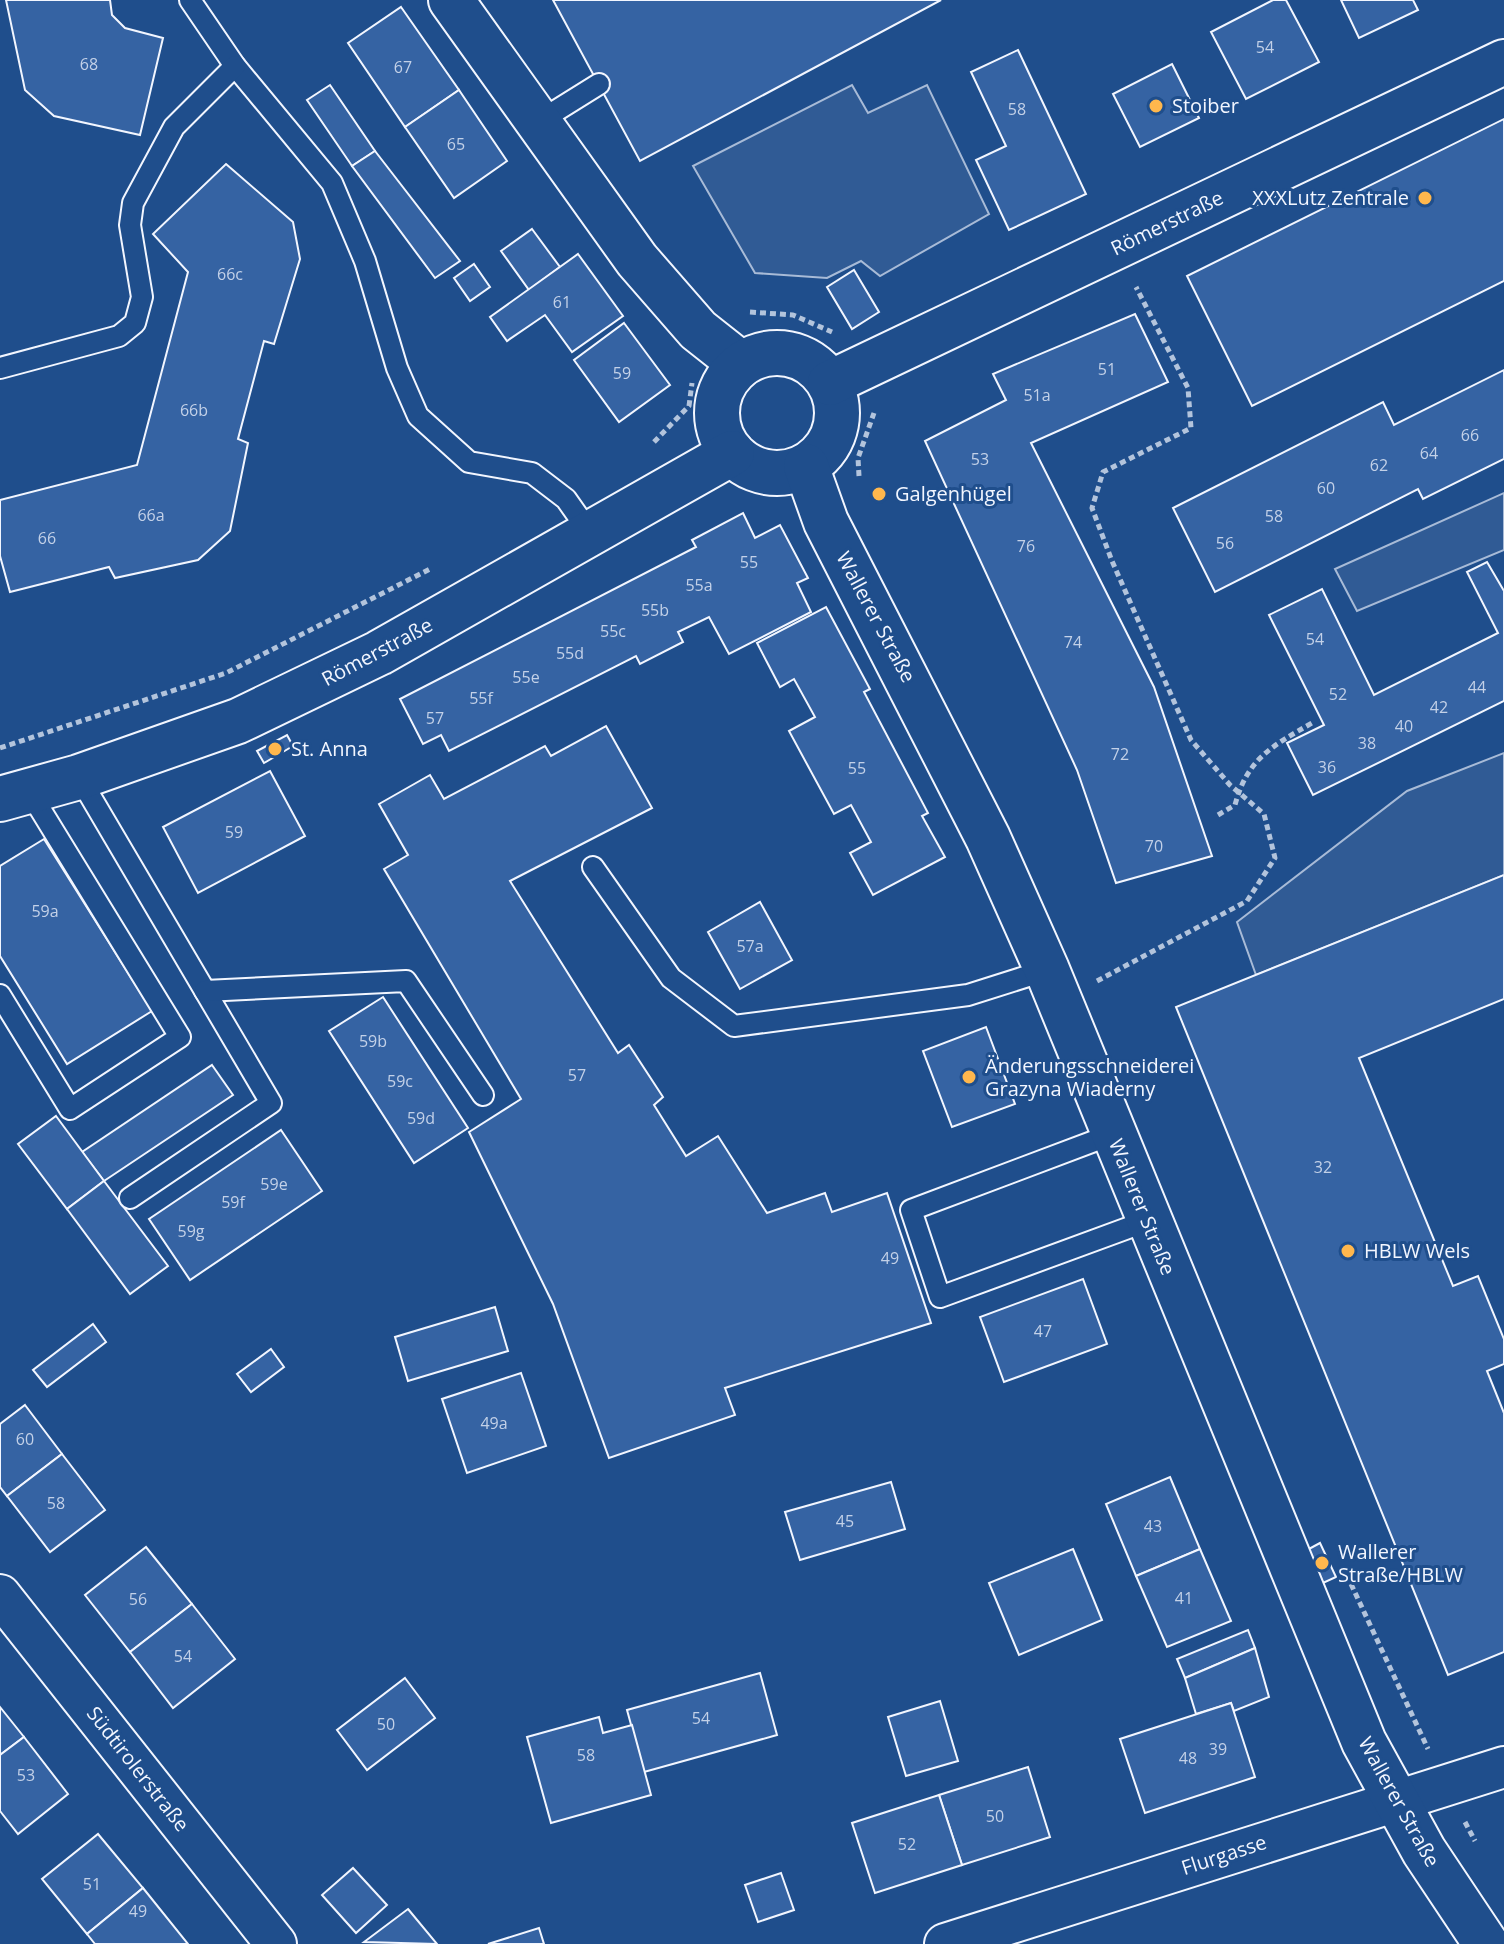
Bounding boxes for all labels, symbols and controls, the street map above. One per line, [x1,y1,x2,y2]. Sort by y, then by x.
house number: 54 [1256,36,1274,58]
house number: 68 [80,53,98,75]
house number: 67 [394,56,412,78]
place label: Stoiber [1172,92,1239,119]
marker: Stoiber [1147,97,1165,115]
house number: 58 [1008,98,1026,120]
house number: 65 [447,133,465,155]
street label: Römerstraße [1106,184,1227,261]
place label: XXXLutz Zentrale [1252,184,1409,211]
marker: XXXLutz Zentrale [1416,189,1434,207]
house number: 66c [217,263,243,285]
house number: 61 [553,291,571,313]
house number: 51 [1098,358,1116,380]
house number: 59 [613,362,631,384]
house number: 51a [1023,384,1051,406]
house number: 66b [180,399,208,421]
house number: 66 [1461,424,1479,446]
house number: 64 [1420,442,1438,464]
house number: 53 [971,448,989,470]
house number: 62 [1370,454,1388,476]
house number: 60 [1317,477,1335,499]
place label: Galgenhügel [895,480,1012,507]
marker: Galgenhügel [870,485,888,503]
house number: 66a [137,504,165,526]
house number: 58 [1265,505,1283,527]
house number: 66 [38,527,56,549]
house number: 56 [1216,532,1234,554]
house number: 76 [1017,535,1035,557]
street label: Wallerer Straße [831,547,922,687]
house number: 55 [740,551,758,573]
house number: 55a [685,574,713,596]
house number: 55b [641,599,669,621]
street label: Römerstraße [317,611,437,692]
house number: 55c [600,620,626,642]
house number: 54 [1306,628,1324,650]
house number: 74 [1064,631,1082,653]
house number: 55d [556,642,584,664]
house number: 55e [512,666,540,688]
house number: 44 [1468,676,1486,698]
house number: 52 [1329,683,1347,705]
house number: 55f [469,687,494,709]
house number: 42 [1430,696,1448,718]
house number: 57 [426,707,444,729]
house number: 40 [1395,715,1413,737]
house number: 38 [1358,732,1376,754]
place label: St. Anna [291,735,368,762]
marker: St. Anna [266,740,284,758]
house number: 72 [1111,743,1129,765]
house number: 36 [1318,756,1336,778]
house number: 55 [848,757,866,779]
house number: 59 [225,821,243,843]
house number: 70 [1145,835,1163,857]
house number: 59a [31,900,59,922]
house number: 57a [736,935,764,957]
house number: 59b [359,1030,387,1052]
place label: Änderungsschneiderei Grazyna Wiaderny [985,1052,1194,1102]
house number: 57 [568,1064,586,1086]
marker: Änderungsschneiderei Grazyna Wiaderny [960,1068,978,1086]
house number: 59c [387,1070,413,1092]
house number: 59d [407,1107,435,1129]
street label: Wallerer Straße [1103,1135,1182,1279]
house number: 32 [1314,1156,1332,1178]
house number: 59e [260,1173,288,1195]
house number: 59f [221,1191,246,1213]
house number: 59g [178,1220,205,1242]
place label: HBLW Wels [1364,1237,1470,1264]
marker: HBLW Wels [1339,1242,1357,1260]
house number: 49 [881,1247,899,1269]
house number: 47 [1034,1320,1052,1342]
house number: 49a [480,1412,508,1434]
house number: 60 [16,1428,34,1450]
house number: 58 [47,1492,65,1514]
house number: 45 [836,1510,854,1532]
house number: 43 [1144,1515,1162,1537]
place label: Wallerer Straße/HBLW [1338,1538,1464,1588]
marker: Wallerer Straße/HBLW [1313,1554,1331,1572]
house number: 41 [1175,1587,1193,1609]
house number: 56 [129,1588,147,1610]
house number: 54 [174,1645,192,1667]
street label: Südtirolerstraße [81,1701,196,1837]
house number: 54 [692,1707,710,1729]
house number: 50 [377,1713,395,1735]
street label: Wallerer Straße [1353,1732,1446,1872]
house number: 39 [1209,1738,1227,1760]
house number: 58 [577,1744,595,1766]
house number: 48 [1179,1747,1197,1769]
house number: 53 [17,1764,35,1786]
house number: 50 [986,1805,1004,1827]
street label: Flurgasse [1178,1828,1270,1881]
house number: 52 [898,1833,916,1855]
house number: 51 [83,1873,101,1895]
house number: 49 [129,1900,147,1922]

